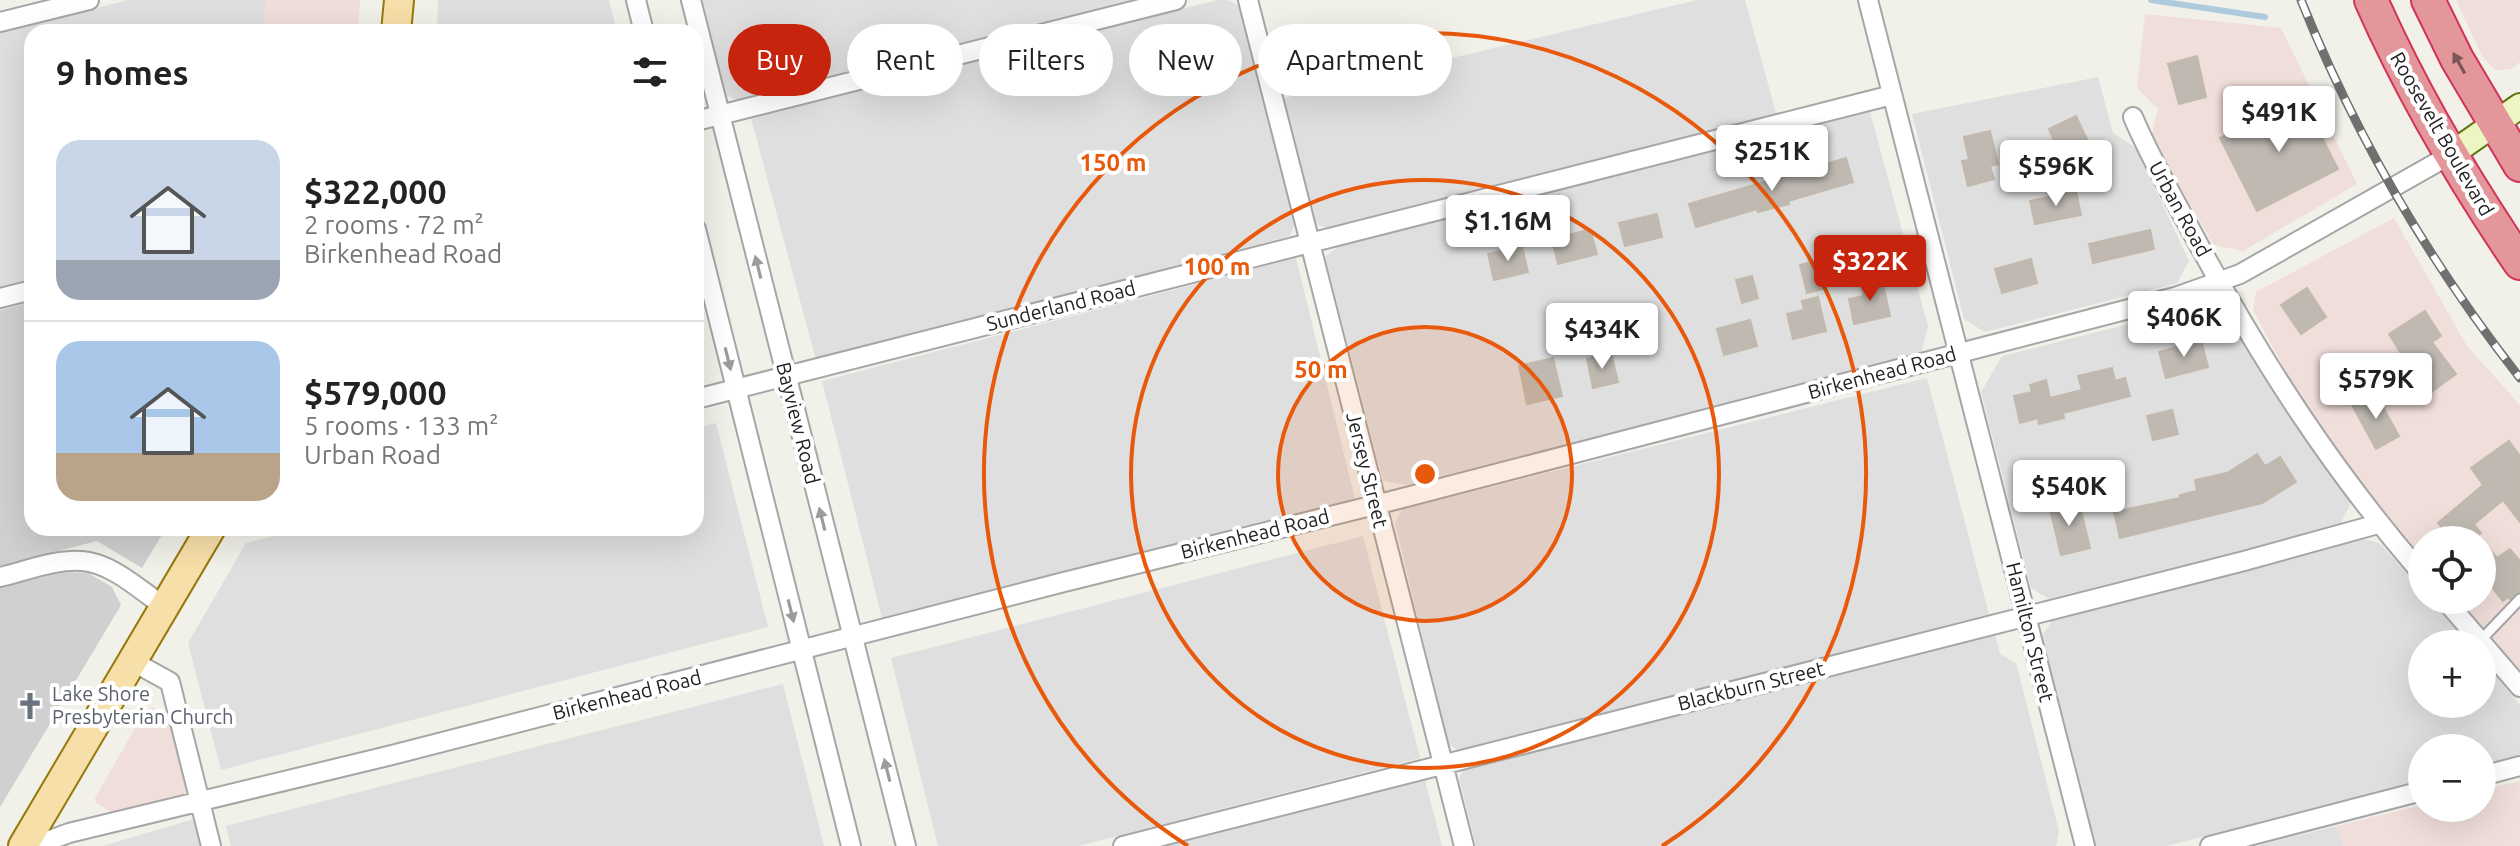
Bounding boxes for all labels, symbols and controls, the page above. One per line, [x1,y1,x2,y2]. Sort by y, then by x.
chip: Buy [728,24,831,96]
chip: Rent [847,24,963,96]
chip: Filters [979,24,1113,96]
chip: New [1129,24,1242,96]
chip: Apartment [1258,24,1452,96]
street label: Roosevelt Boulevard [2386,48,2499,220]
icon: filters [628,50,672,94]
one-way arrow [2453,52,2467,74]
text: 9 homes [56,53,189,91]
pin: $491K [2223,86,2335,154]
text: $491K [2241,97,2317,126]
pin: $251K [1716,125,1828,193]
text: $251K [1734,136,1810,165]
pin: $596K [2000,140,2112,208]
text: 150 m [1080,149,1146,176]
text: $596K [2018,151,2094,180]
street label: Urban Road [2145,157,2216,260]
icon: home [120,172,216,268]
text: $322,000 [304,172,447,210]
pin: $1.16M [1443,195,1573,263]
text: $1.16M [1464,206,1552,235]
text: 2 rooms · 72 m² [304,210,484,239]
pin: $322K [1814,235,1926,303]
text: Birkenhead Road [304,239,502,268]
text: $322K [1832,246,1908,275]
text: 100 m [1184,253,1250,280]
one-way arrow [751,254,763,279]
street label: Sunderland Road [984,276,1138,335]
pin: $406K [2128,291,2240,359]
text: $406K [2146,302,2222,331]
pin: $434K [1546,303,1658,371]
text: $434K [1564,314,1640,343]
street label: Birkenhead Road [1805,342,1958,403]
one-way arrow [722,347,734,372]
pin: $579K [2320,353,2432,421]
text: 50 m [1294,356,1348,383]
street label: Bayview Road [772,360,825,486]
text: $579K [2338,364,2414,393]
icon: home [120,373,216,469]
text: $579,000 [304,373,447,411]
street label: Jersey Street [1342,410,1393,530]
text: 5 rooms · 133 m² [304,411,499,440]
text: Urban Road [304,440,441,469]
centre of rings [1411,460,1439,488]
pin: $540K [2013,460,2125,528]
text: $540K [2031,471,2107,500]
street label: Birkenhead Road [1178,504,1332,563]
one-way arrow [815,506,827,531]
map controls [2408,526,2496,822]
button: locate [2408,526,2496,614]
street label: Hamilton Street [2002,560,2059,704]
one-way arrow [786,599,798,624]
button: + [2408,630,2496,718]
street label: Blackburn Street [1675,656,1827,715]
street label: Birkenhead Road [550,665,704,724]
place label: Lake Shore Presbyterian Church [52,682,234,728]
church icon: Lake Shore Presbyterian Church [15,691,45,721]
button: − [2408,734,2496,822]
one-way arrow [880,758,892,783]

